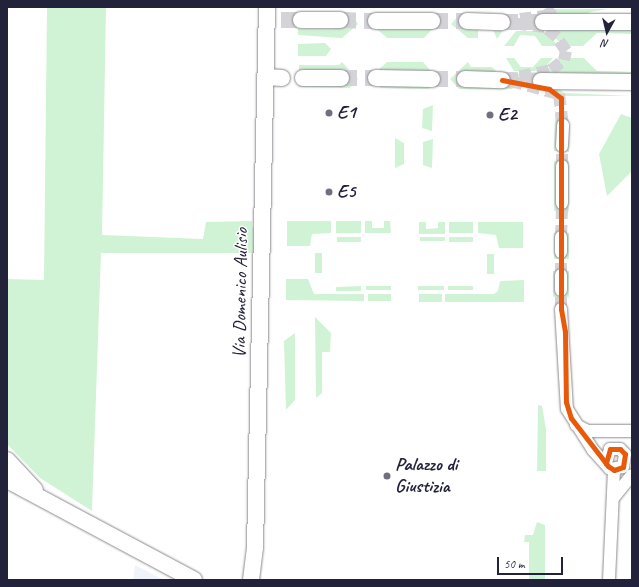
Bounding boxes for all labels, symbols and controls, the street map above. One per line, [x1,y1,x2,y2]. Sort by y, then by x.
north arrow [587,12,627,52]
text: N [601,36,610,51]
place label: E1 [337,102,356,124]
place label: E2 [498,104,517,126]
marker: E1 [324,108,334,118]
marker: E2 [485,110,495,120]
place label: E5 [337,181,355,203]
marker: E5 [324,187,334,197]
street label: Via Domenico Aulisio [228,228,254,358]
place label: Palazzo di Giustizia [395,454,458,498]
marker: Palazzo di Giustizia [382,471,392,481]
scale bar [499,549,565,575]
text: 50 m [504,556,524,572]

